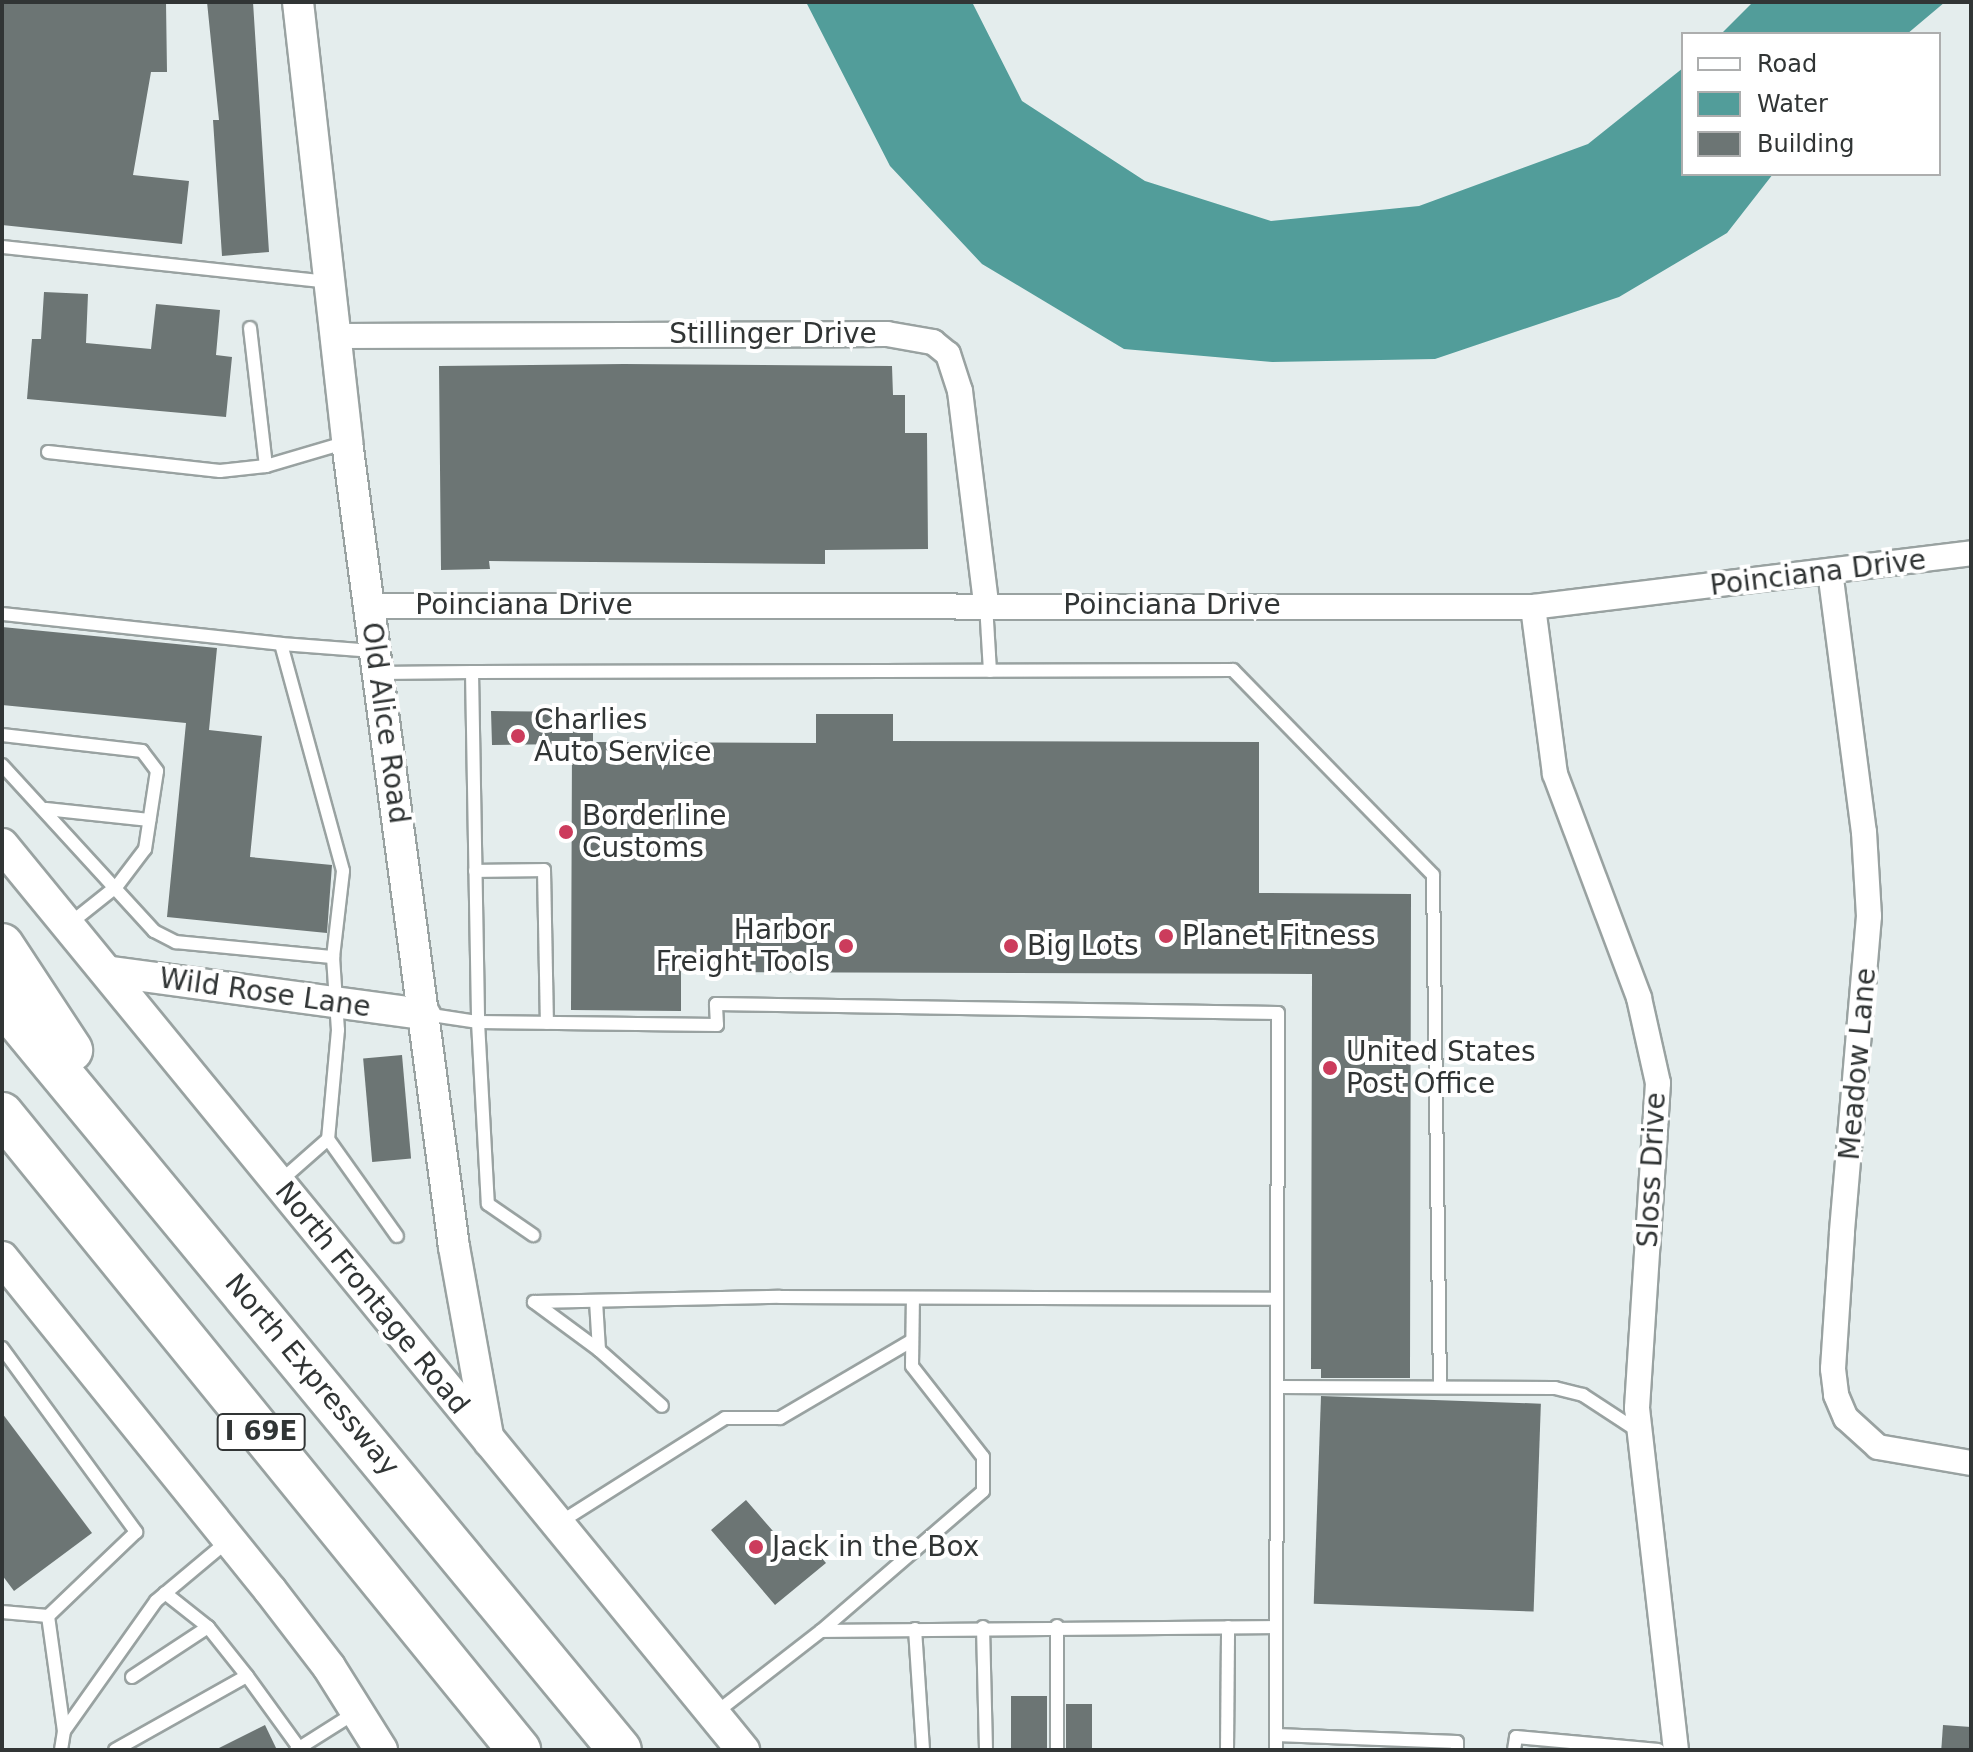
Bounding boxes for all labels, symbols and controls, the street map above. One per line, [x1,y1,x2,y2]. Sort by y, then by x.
legend [1681,32,1941,176]
text: Road [1757,50,1817,78]
text: Water [1757,90,1828,118]
text: Building [1757,130,1854,158]
street label: Stillinger Drive [669,317,877,351]
street label: Poinciana Drive [1708,543,1928,603]
street label: Poinciana Drive [415,588,633,622]
street label: Poinciana Drive [1063,588,1281,622]
street label: Old Alice Road [354,620,416,826]
place label: Charlies Auto Service [534,703,711,769]
marker: Charlies Auto Service [509,727,527,745]
place label: Borderline Customs [582,799,726,865]
marker: Borderline Customs [557,823,575,841]
place label: Harbor Freight Tools [656,913,830,979]
place label: Planet Fitness [1182,919,1376,953]
marker: Planet Fitness [1157,927,1175,945]
place label: Big Lots [1027,929,1138,963]
marker: Harbor Freight Tools [837,937,855,955]
marker: Big Lots [1002,937,1020,955]
street label: Wild Rose Lane [157,962,373,1024]
street label: Meadow Lane [1833,966,1883,1162]
place label: United States Post Office [1346,1035,1536,1101]
marker: United States Post Office [1321,1059,1339,1077]
street label: Sloss Drive [1631,1092,1673,1248]
street label: North Frontage Road [268,1175,476,1421]
street label: North Expressway [218,1267,406,1483]
road number: I 69E [215,1410,307,1454]
place label: Jack in the Box [772,1530,979,1564]
marker: Jack in the Box [747,1538,765,1556]

